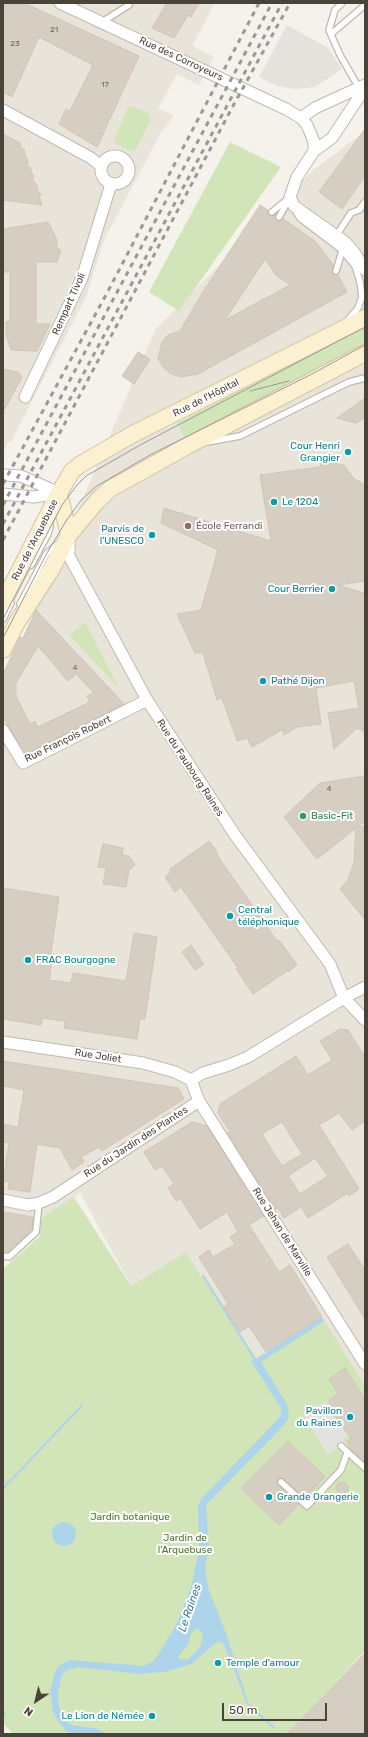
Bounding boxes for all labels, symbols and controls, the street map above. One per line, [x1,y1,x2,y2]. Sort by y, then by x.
house number: 21 [50,25,58,35]
street label: Rue des Corroyeurs [137,34,225,84]
house number: 23 [10,39,20,49]
house number: 17 [101,80,109,90]
street label: Rempart Tivoli [50,271,88,337]
street label: Rue de l'Hôpital [171,376,241,420]
place label: Cour Henri Grangier [290,440,340,464]
marker: Cour Henri Grangier [343,447,353,457]
place label: Le 1204 [282,496,318,508]
marker: Le 1204 [269,497,279,507]
street label: Rue de l'Arquebuse [9,498,61,582]
place label: École Ferrandi [196,520,263,532]
marker: École Ferrandi [183,521,193,531]
place label: Parvis de l'UNESCO [100,523,144,546]
marker: Parvis de l'UNESCO [147,530,157,540]
place label: Cour Berrier [268,583,324,595]
marker: Cour Berrier [327,584,337,594]
house number: 4 [73,663,77,673]
place label: Pathé Dijon [271,675,324,687]
marker: Pathé Dijon [258,676,268,686]
street label: Rue François Robert [23,713,113,765]
street label: Rue du Faubourg Raines [154,717,226,819]
house number: 4 [327,784,331,794]
place label: Basic-Fit [311,810,353,822]
marker: Basic-Fit [298,811,308,821]
place label: Central téléphonique [238,904,299,928]
marker: Central téléphonique [225,911,235,921]
place label: FRAC Bourgogne [36,954,116,966]
marker: FRAC Bourgogne [23,955,33,965]
street label: Rue Joliet [74,1046,122,1066]
street label: Rue du Jardin des Plantes [82,1104,190,1180]
street label: Rue Jehan de Marville [250,1185,314,1279]
place label: Pavillon du Raines [296,1405,342,1428]
marker: Pavillon du Raines [345,1412,355,1422]
place label: Grande Orangerie [277,1491,359,1503]
marker: Grande Orangerie [264,1492,274,1502]
park label: Jardin botanique [90,1511,170,1523]
park label: Jardin de l'Arquebuse [158,1532,212,1556]
water label: Le Raines [176,1582,204,1634]
place label: Temple d'amour [226,1657,300,1669]
marker: Temple d'amour [213,1658,223,1668]
north arrow [16,1681,56,1721]
scale bar [224,1695,329,1721]
text: 50 m [229,1703,257,1717]
text: N [22,1704,36,1719]
place label: Le Lion de Némée [61,1710,144,1722]
marker: Le Lion de Némée [147,1711,157,1721]

